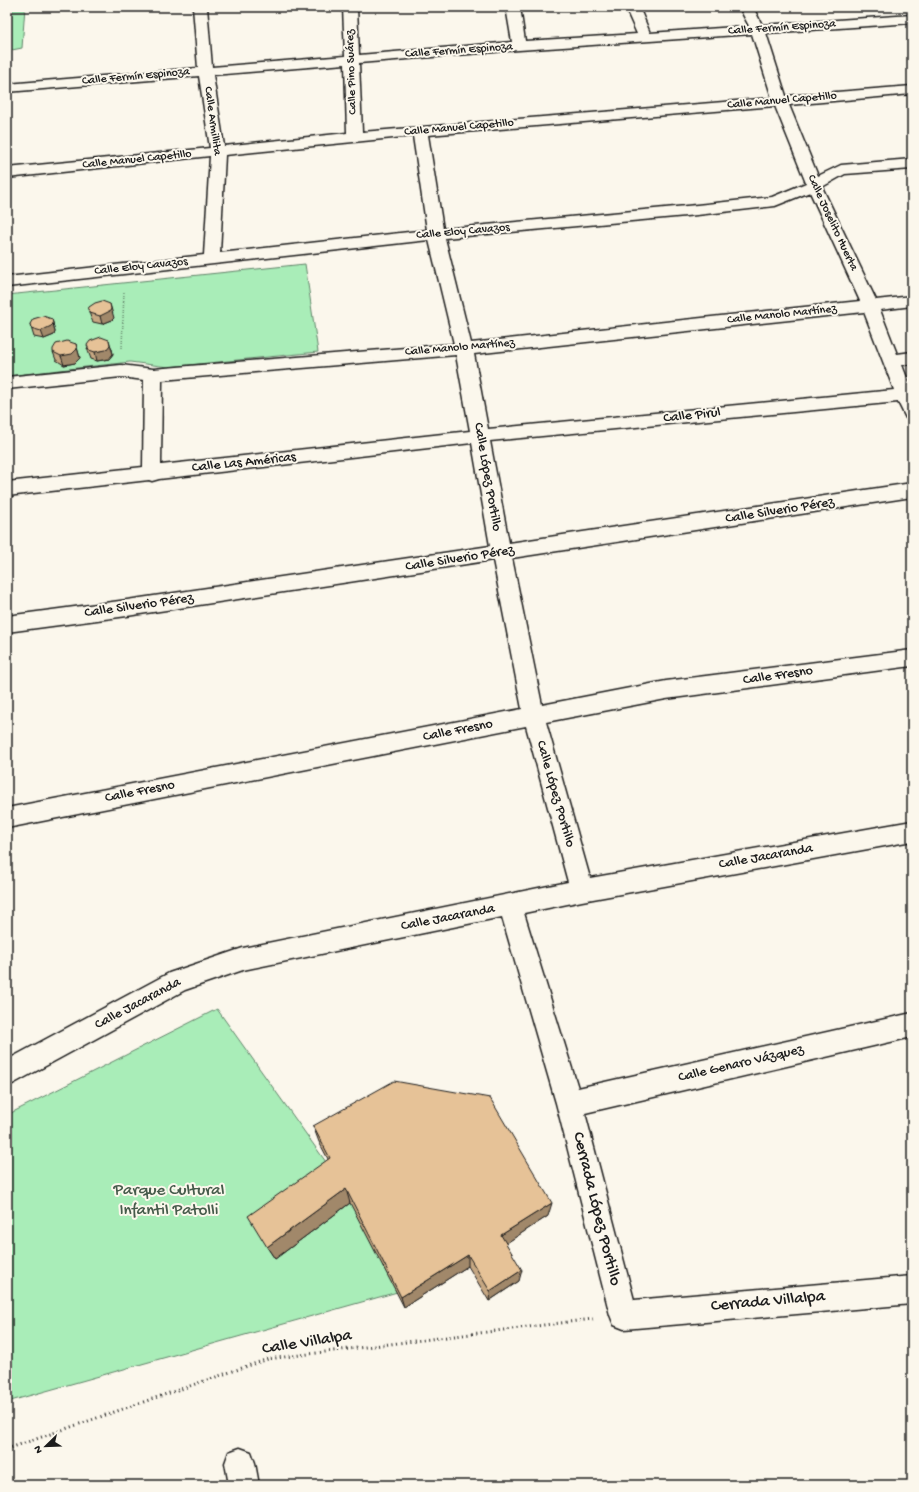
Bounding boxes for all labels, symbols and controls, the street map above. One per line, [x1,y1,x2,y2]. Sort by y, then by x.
street label: Calle Fermín Espinoza [728,17,837,39]
street label: Calle Pino Suárez [343,29,360,115]
street label: Calle Fermín Espinoza [405,40,514,62]
street label: Calle Fermín Espinoza [82,65,191,89]
street label: Calle Armillita [200,86,224,157]
street label: Calle Manuel Capetillo [727,89,837,113]
street label: Calle Manuel Capetillo [404,116,514,140]
street label: Calle Manuel Capetillo [82,147,192,173]
street label: Calle Joselito Huerta [804,173,861,274]
street label: Calle Eloy Cavazos [416,221,511,243]
street label: Calle Eloy Cavazos [94,255,189,279]
street label: Calle Manolo Martínez [727,302,838,328]
street label: Calle Manolo Martínez [405,336,516,360]
street label: Calle Pirul [663,405,721,427]
street label: Calle López Portillo [469,421,505,533]
street label: Calle Las Américas [191,449,298,477]
street label: Calle Silverio Pérez [724,494,836,528]
street label: Calle Silverio Pérez [404,542,516,576]
street label: Calle Silverio Pérez [83,590,195,622]
street label: Calle Fresno [742,663,814,689]
street label: Calle Fresno [422,716,494,746]
street label: Calle López Portillo [532,739,578,849]
street label: Calle Fresno [104,777,176,807]
street label: Calle Jacaranda [718,840,816,874]
street label: Calle Jacaranda [400,900,498,935]
street label: Calle Jacaranda [92,974,185,1034]
street label: Calle Genaro Vázquez [677,1041,806,1087]
street label: Cerrada López Portillo [567,1130,625,1288]
park label: Parque Cultural Infantil Patolli [113,1181,225,1221]
street label: Cerrada Villalpa [710,1287,826,1317]
street label: Calle Villalpa [261,1326,354,1360]
north arrow [26,1426,66,1466]
text: N [32,1443,46,1455]

